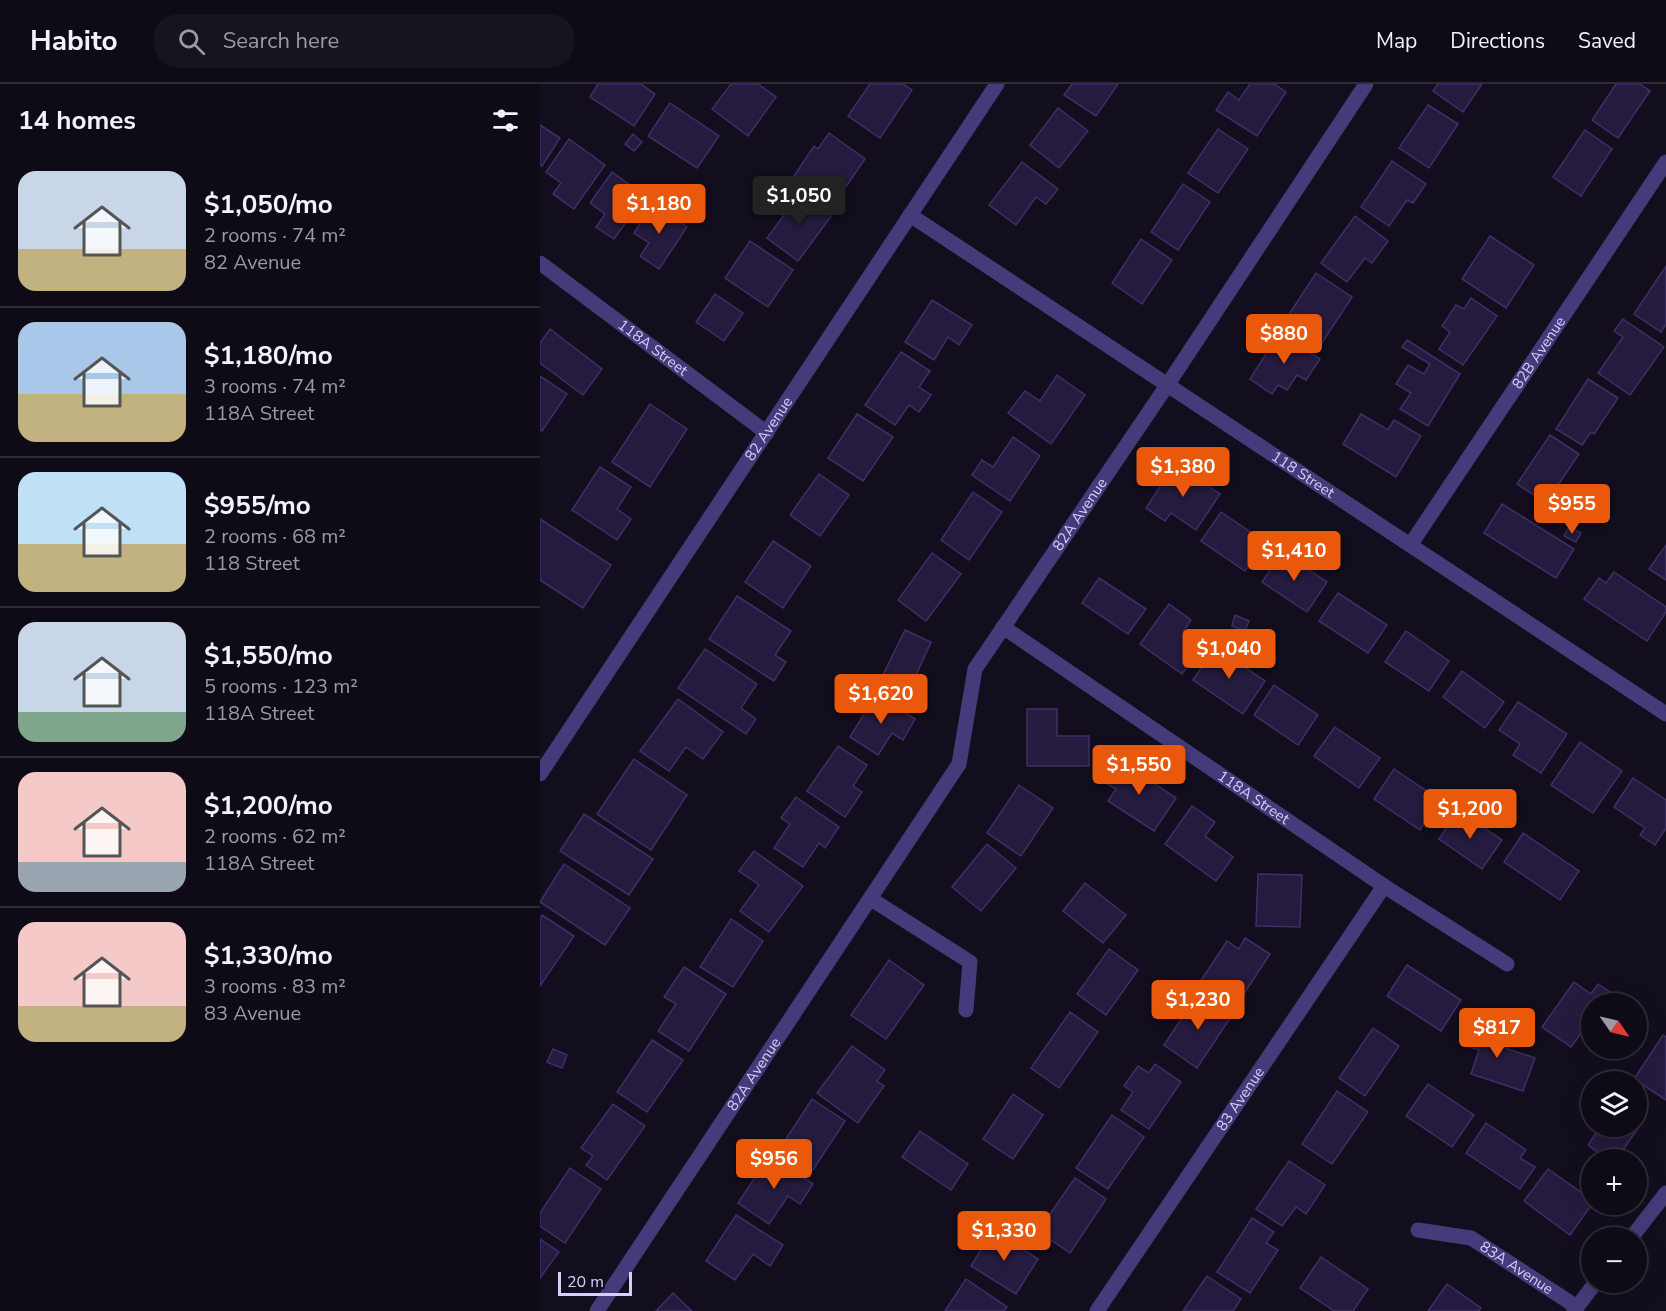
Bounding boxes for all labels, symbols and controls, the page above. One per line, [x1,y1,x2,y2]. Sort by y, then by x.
search box [154,14,574,68]
text: Habito [30,22,118,60]
icon: search [175,25,208,58]
text: Search here [223,26,339,56]
text: Map [1376,27,1417,55]
text: Directions [1450,27,1545,55]
text: Saved [1578,27,1636,55]
text: 14 homes [18,103,136,138]
icon: filters [489,104,522,137]
pin: $1,050 [750,176,848,227]
text: $1,050 [767,182,831,209]
pin: $1,180 [610,184,708,235]
text: $1,050/mo [204,187,333,222]
text: $1,180 [627,190,691,217]
icon: home [66,195,138,267]
text: 2 rooms · 74 m² [204,222,346,249]
text: 82 Avenue [204,249,301,276]
street label: 82B Avenue [1507,313,1570,393]
pin: $880 [1248,314,1320,365]
street label: 118A Street [614,315,693,381]
text: $880 [1260,320,1308,347]
text: $1,180/mo [204,338,333,373]
icon: home [66,346,138,418]
text: 3 rooms · 74 m² [204,373,346,400]
street label: 82 Avenue [740,393,797,465]
text: 118A Street [204,400,314,427]
street label: 118 Street [1268,446,1339,503]
pin: $1,380 [1134,447,1232,498]
text: $1,380 [1151,453,1215,480]
street label: 82A Avenue [1048,474,1112,555]
pin: $955 [1536,484,1608,535]
text: $955/mo [204,488,311,523]
text: $955 [1548,490,1596,517]
icon: home [66,496,138,568]
text: 2 rooms · 68 m² [204,523,346,550]
pin: $1,410 [1245,531,1343,582]
text: $1,410 [1262,537,1326,564]
text: 118 Street [204,550,300,577]
pin: $1,040 [1180,629,1278,680]
text: $1,040 [1197,635,1261,662]
text: $1,550/mo [204,638,333,673]
icon: home [66,646,138,718]
text: 5 rooms · 123 m² [204,673,358,700]
pin: $1,620 [832,674,930,725]
text: $1,620 [849,680,913,707]
text: 118A Street [204,700,314,727]
pin: $1,550 [1090,745,1188,796]
text: $1,550 [1107,751,1171,778]
street label: 118A Street [1214,766,1294,829]
text: $1,200/mo [204,788,333,823]
pin: $1,200 [1421,789,1519,840]
text: $1,200 [1438,795,1502,822]
icon: home [66,796,138,868]
text: 2 rooms · 62 m² [204,823,346,850]
text: 118A Street [204,850,314,877]
text: $1,330/mo [204,938,333,973]
icon: home [66,946,138,1018]
text: 3 rooms · 83 m² [204,973,346,1000]
pin: $1,230 [1149,980,1247,1031]
text: $1,230 [1166,986,1230,1013]
north arrow [1581,993,1647,1059]
map controls [1581,993,1647,1293]
text: 83 Avenue [204,1000,301,1027]
pin: $817 [1461,1008,1533,1059]
text: $817 [1473,1014,1521,1041]
street label: 82A Avenue [722,1034,785,1115]
street label: 83 Avenue [1212,1063,1269,1135]
button: layers [1581,1071,1647,1137]
pin: $956 [738,1139,810,1190]
text: $956 [750,1145,798,1172]
button: + [1581,1149,1647,1215]
pin: $1,330 [955,1211,1053,1262]
text: $1,330 [972,1217,1036,1244]
button: − [1581,1227,1647,1293]
street label: 83A Avenue [1476,1236,1557,1299]
scale bar [558,1269,632,1296]
text: 20 m [567,1271,604,1293]

